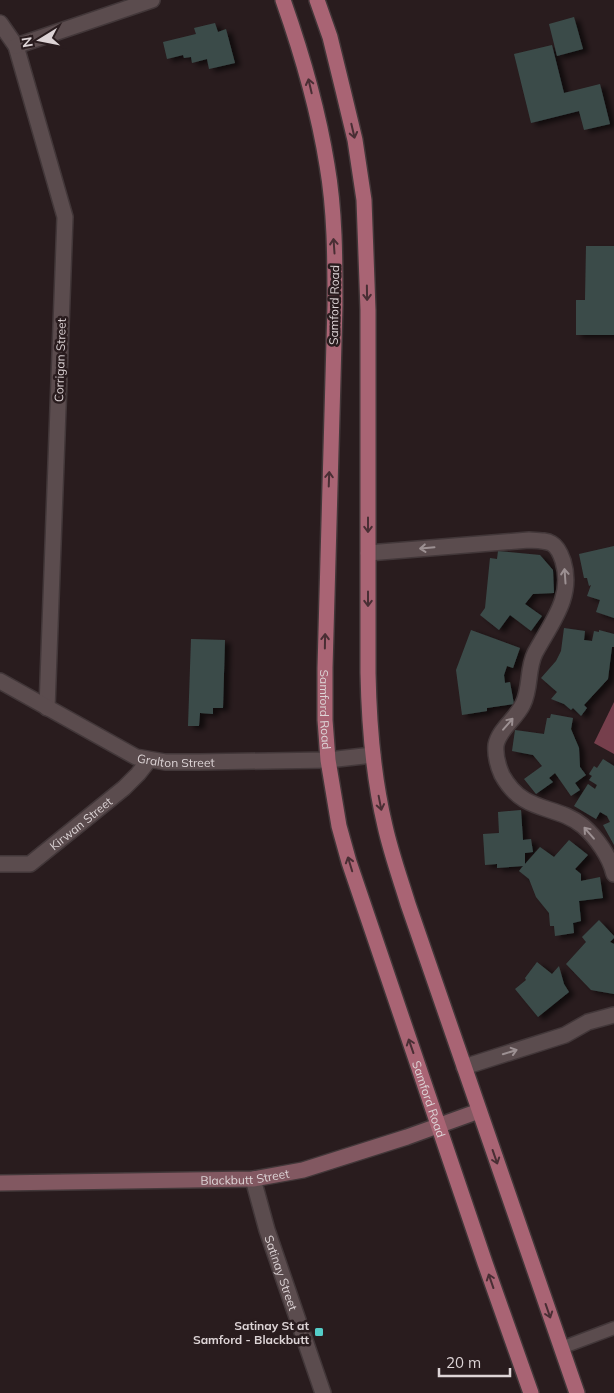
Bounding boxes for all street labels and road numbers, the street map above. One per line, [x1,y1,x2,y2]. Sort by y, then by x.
street label: Samford Road [326,265,342,345]
street label: Corrigan Street [51,318,69,402]
street label: Samford Road [318,669,335,750]
street label: Gralton Street [136,750,215,770]
street label: Kirwan Street [46,793,115,853]
street label: Samford Road [409,1059,449,1139]
street label: Blackbutt Street [200,1165,290,1187]
street label: Satinay Street [262,1233,302,1312]

